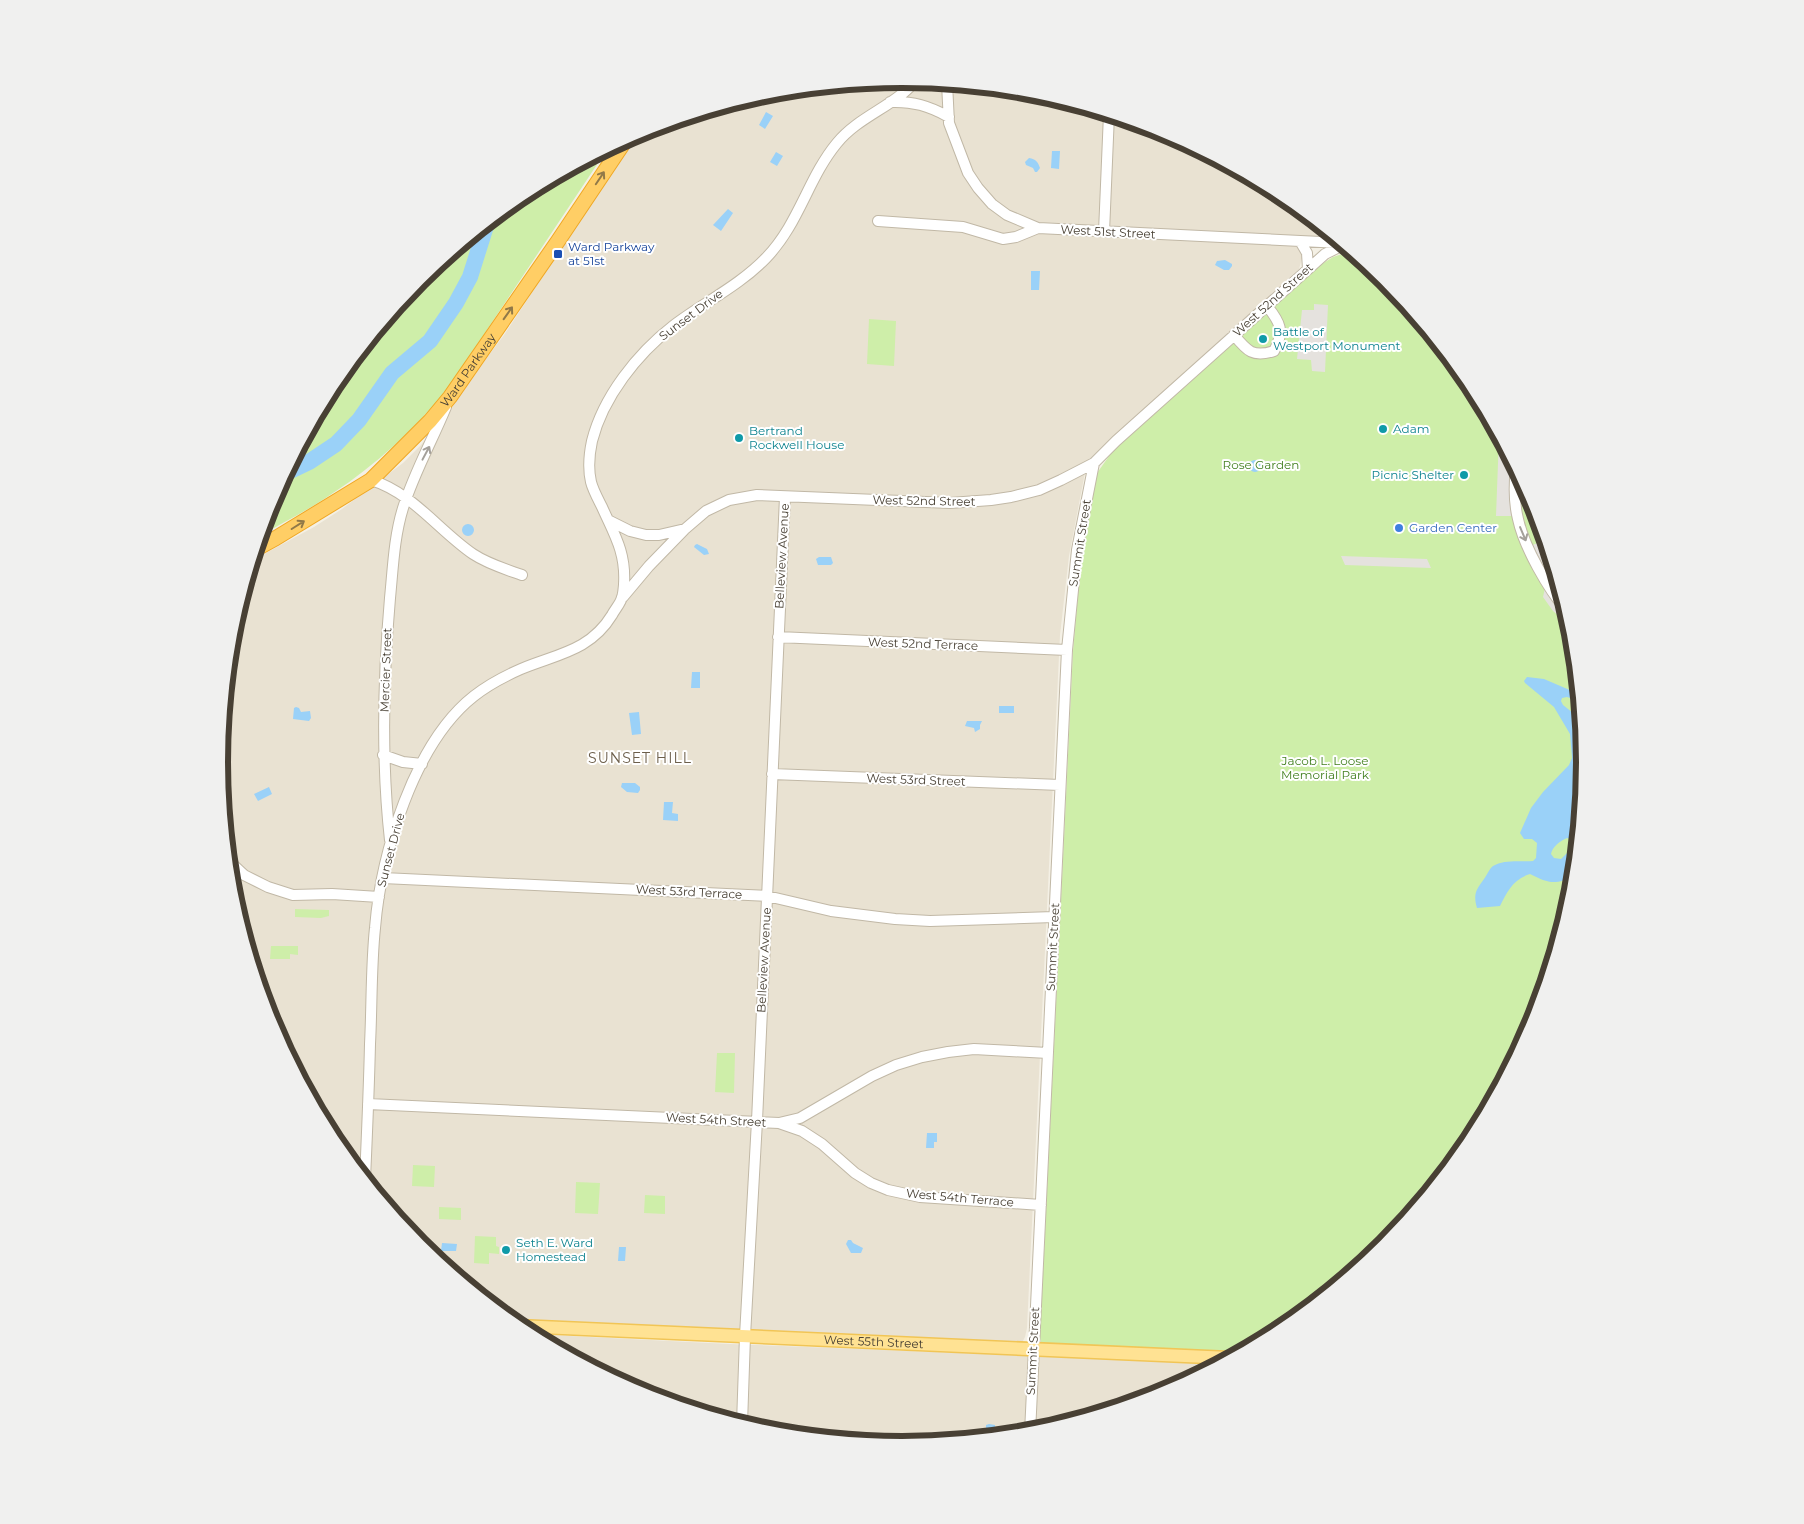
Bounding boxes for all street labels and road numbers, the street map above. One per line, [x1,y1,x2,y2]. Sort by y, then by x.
street label: West 51st Street [1060,222,1156,241]
street label: West 52nd Street [1229,260,1316,340]
street label: Sunset Drive [656,286,726,343]
street label: Ward Parkway [437,330,499,410]
street label: West 52nd Street [872,492,976,509]
street label: Summit Street [1065,498,1094,588]
street label: Belleview Avenue [771,503,792,609]
street label: Mercier Street [377,627,394,713]
street label: West 52nd Terrace [868,634,978,653]
street label: West 53rd Street [866,770,966,789]
street label: Sunset Drive [373,811,408,889]
street label: West 53rd Terrace [635,881,743,902]
street label: Summit Street [1043,902,1062,991]
street label: Belleview Avenue [753,907,774,1013]
street label: West 54th Street [665,1109,767,1130]
street label: West 54th Terrace [906,1185,1015,1210]
street label: Summit Street [1023,1306,1042,1395]
street label: West 55th Street [823,1332,924,1351]

